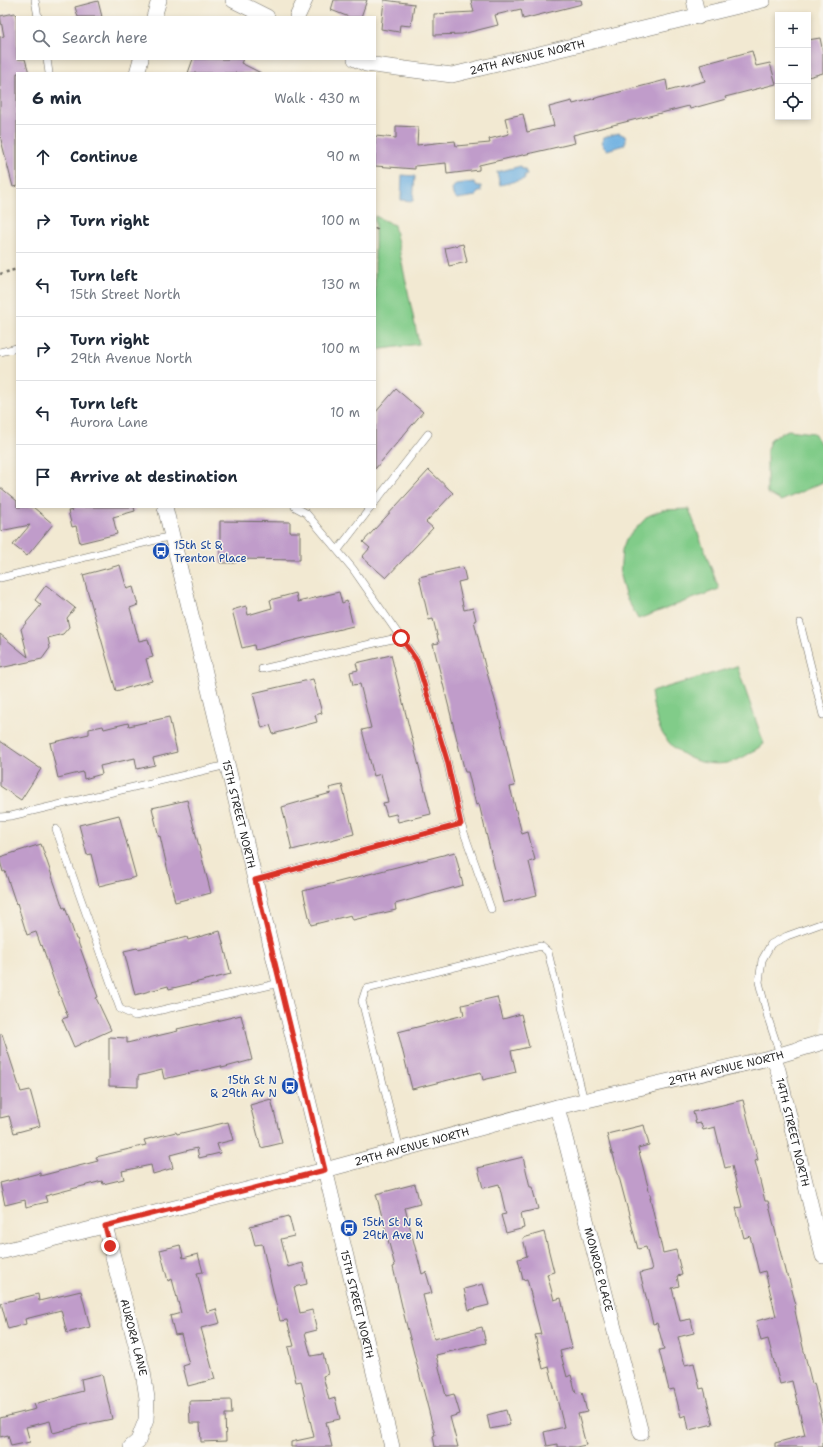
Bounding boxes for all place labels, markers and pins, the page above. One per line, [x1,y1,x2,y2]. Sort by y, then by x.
place label: 15th St & Trenton Place [174,538,247,566]
bus stop icon: 15th St & Trenton Place [151,541,171,561]
place label: 15th St N & 29th Av N [211,1073,277,1101]
bus stop icon: 15th St N & 29th Av N [280,1076,300,1096]
place label: 15th St N & 29th Ave N [362,1215,424,1243]
bus stop icon: 15th St N & 29th Ave N [339,1218,359,1238]

